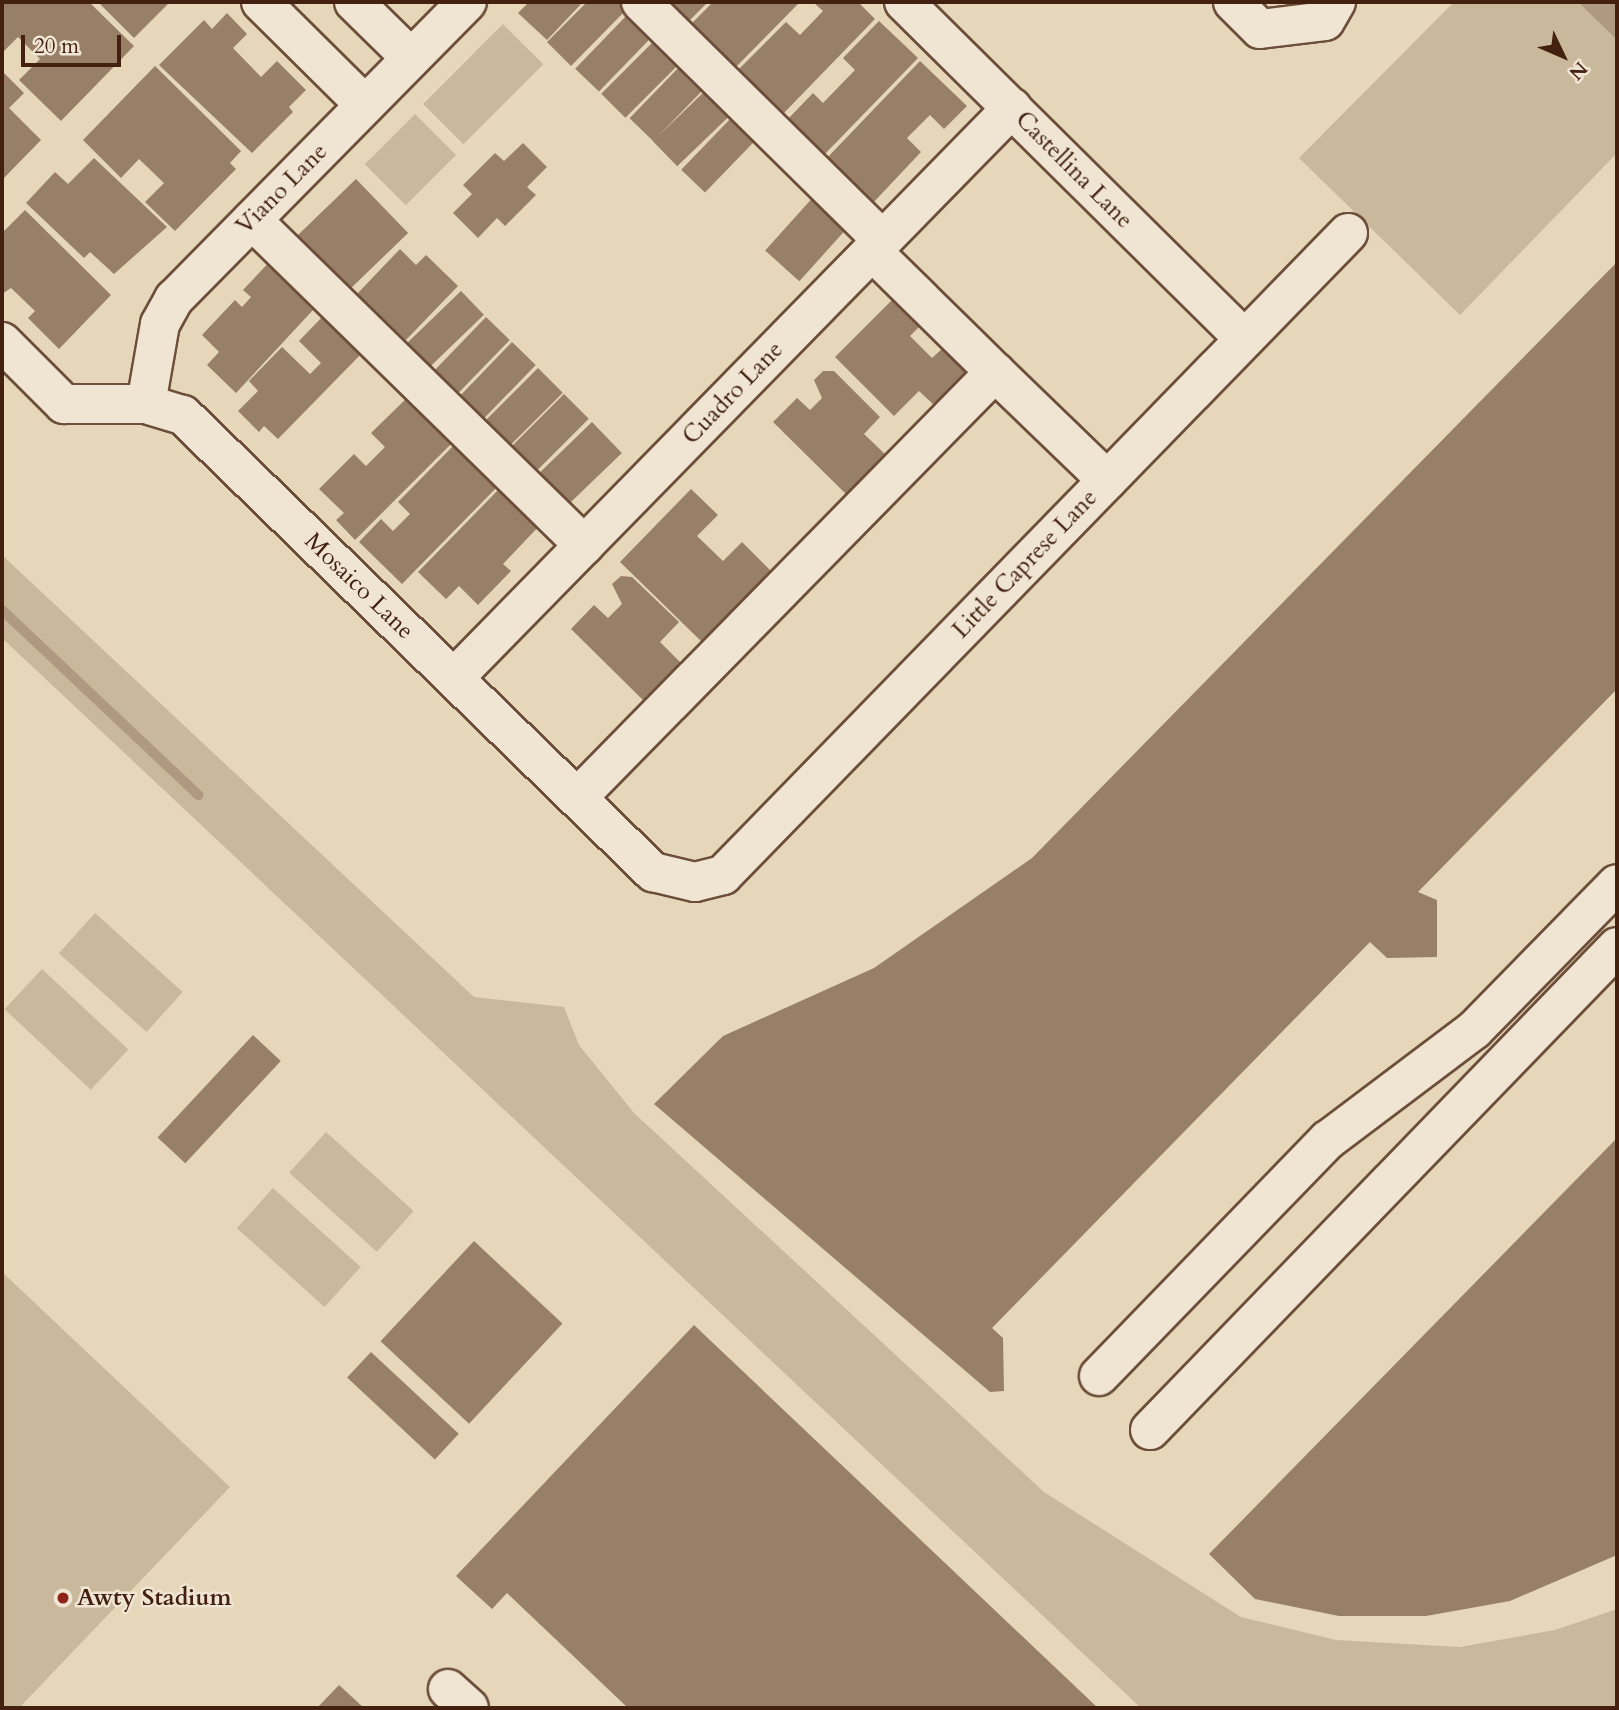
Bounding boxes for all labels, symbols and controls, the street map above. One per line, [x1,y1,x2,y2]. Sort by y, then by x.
scale bar [24,21,124,65]
north arrow [1528,21,1598,91]
text: 20 m [34,32,79,61]
text: N [1563,56,1593,86]
street label: Castellina Lane [1009,105,1139,235]
street label: Viano Lane [230,137,334,241]
street label: Cuadro Lane [677,335,789,451]
street label: Little Caprese Lane [947,484,1103,644]
street label: Mosaico Lane [298,527,420,645]
place label: Awty Stadium [77,1584,232,1612]
marker: Awty Stadium [55,1590,71,1606]

